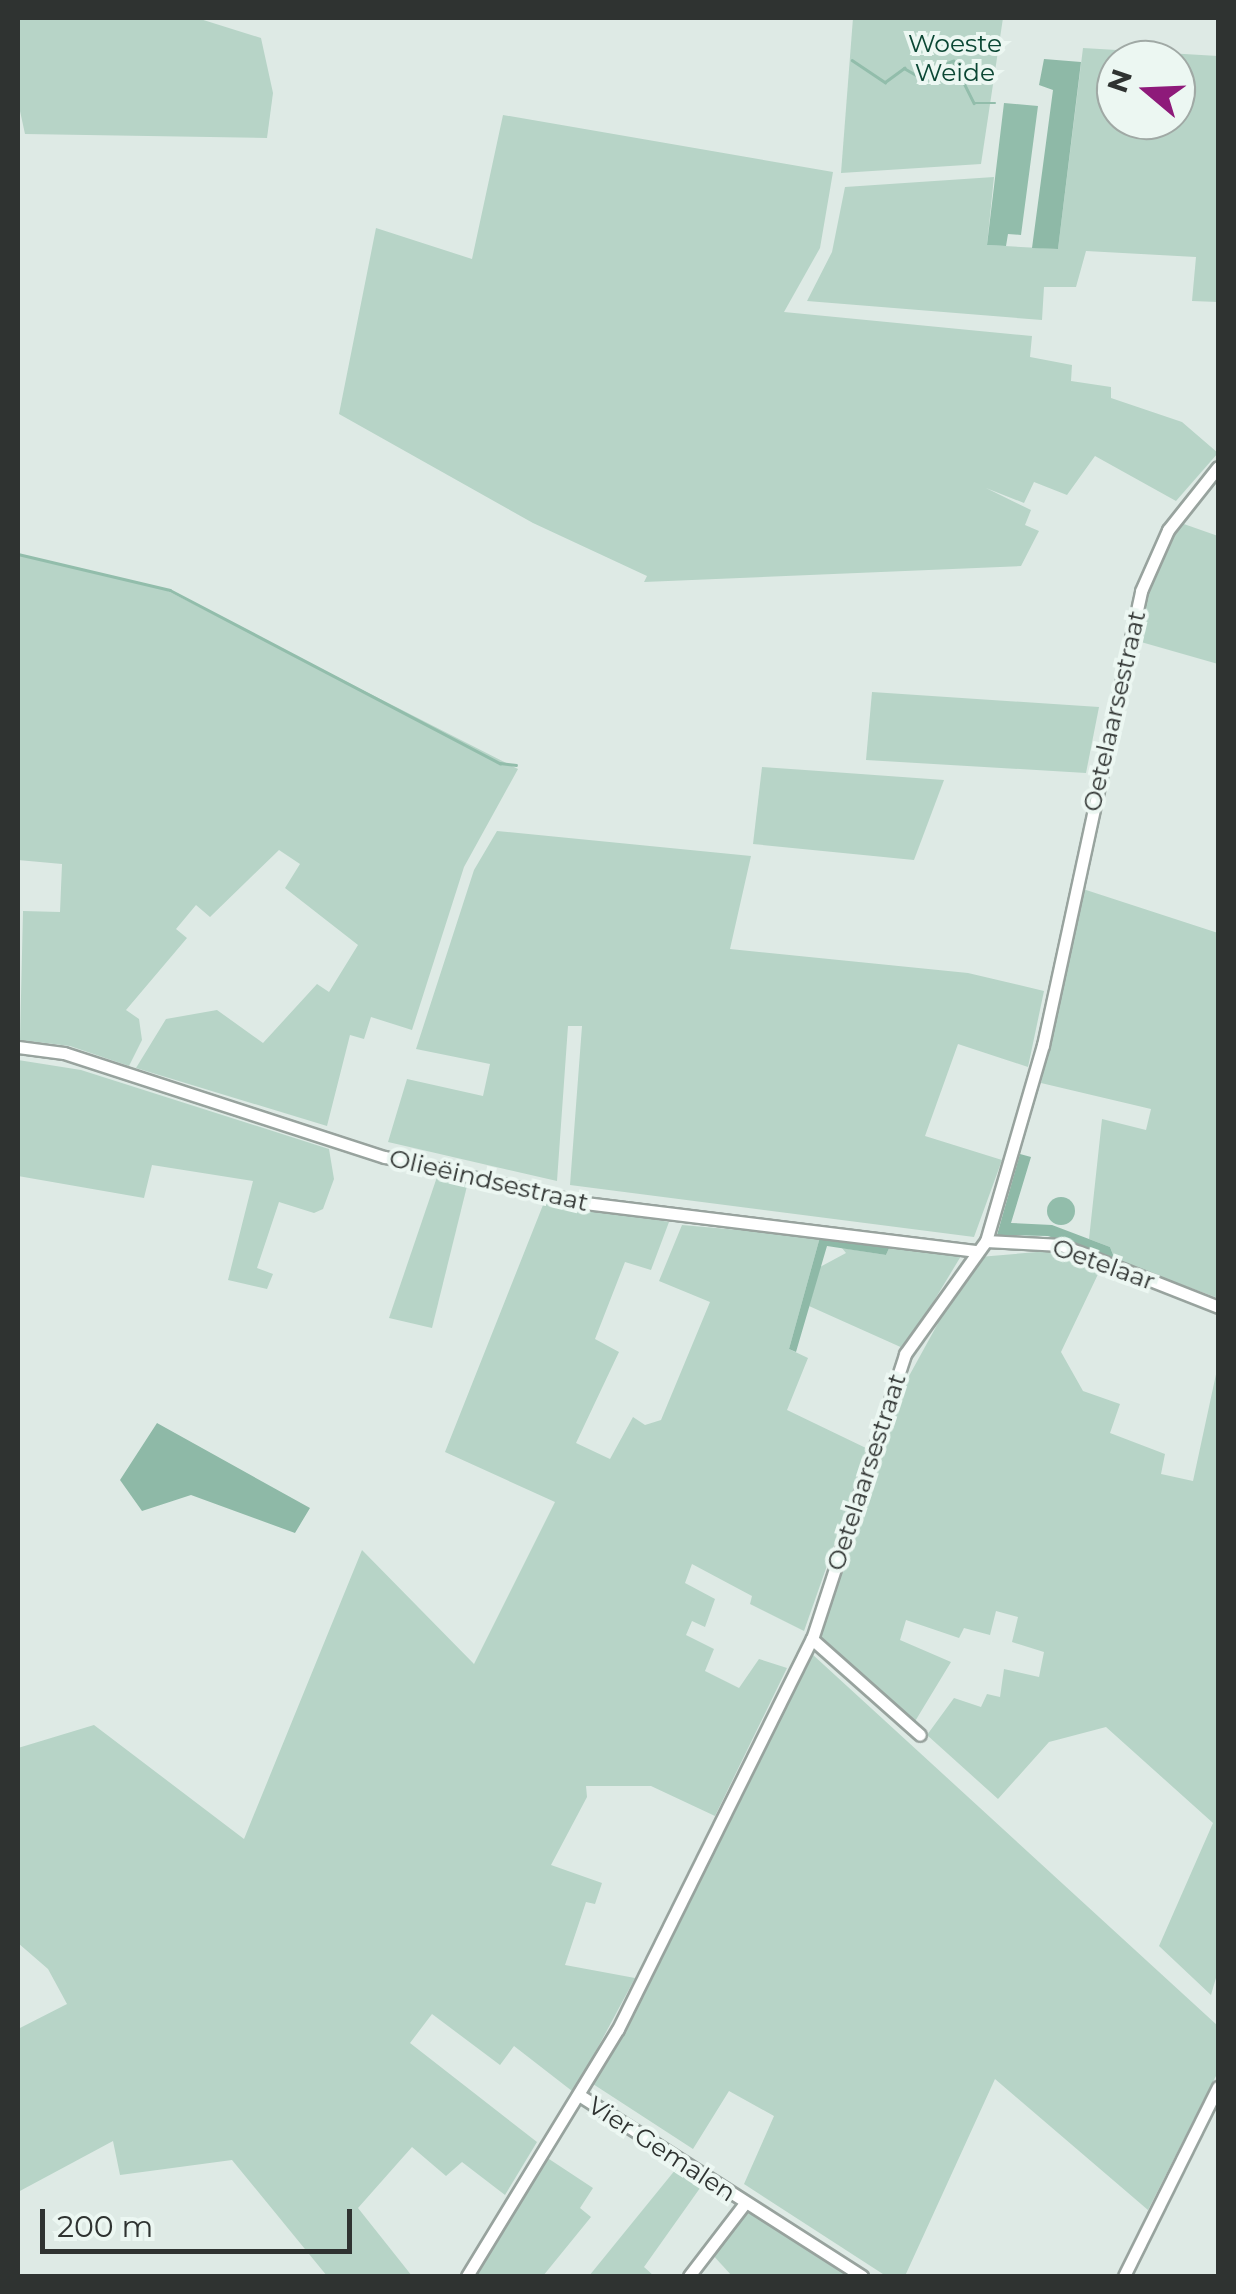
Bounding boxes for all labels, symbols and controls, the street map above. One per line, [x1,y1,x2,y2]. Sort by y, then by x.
park label: Woeste Weide [908,29,1002,88]
north arrow [1096,40,1196,140]
text: N [1100,65,1139,97]
street label: Oetelaarsestraat [1076,608,1152,814]
street label: Olieëindsestraat [386,1142,592,1218]
street label: Oetelaar [1049,1232,1159,1296]
street label: Oetelaarsestraat [820,1370,912,1574]
street label: Vier Gemalen [583,2090,741,2208]
scale bar [45,2189,358,2251]
text: 200 m [57,2208,153,2245]

